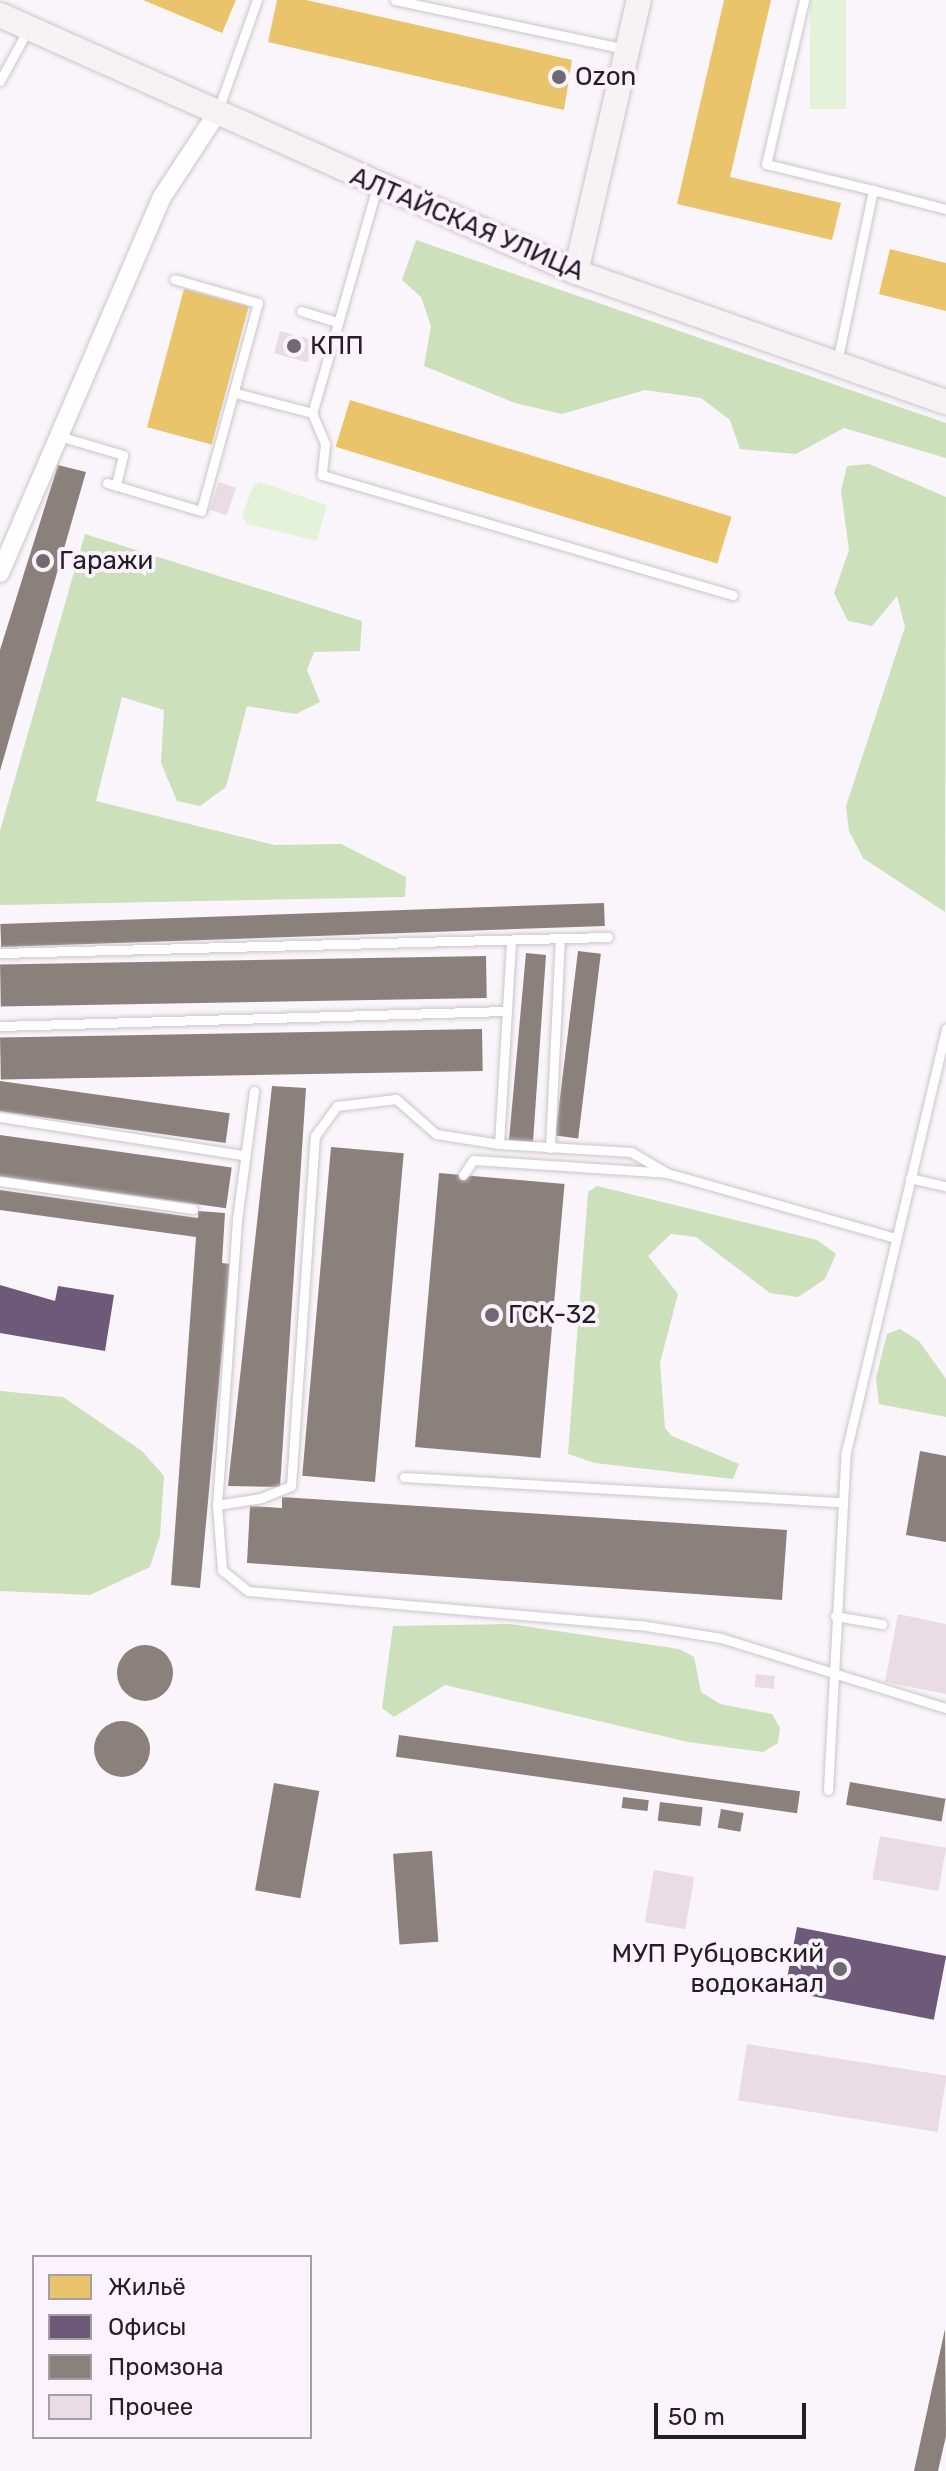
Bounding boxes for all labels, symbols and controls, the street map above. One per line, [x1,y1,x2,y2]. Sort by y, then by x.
place label: Ozon [575,61,636,93]
marker: Ozon [550,68,568,86]
street label: АЛТАЙСКАЯ УЛИЦА [345,161,589,287]
place label: КПП [310,330,364,362]
marker: КПП [285,337,303,355]
place label: Гаражи [59,545,153,577]
marker: Гаражи [34,552,52,570]
place label: ГСК-32 [508,1299,597,1331]
marker: ГСК-32 [483,1306,501,1324]
place label: МУП Рубцовский водоканал [612,1938,824,2000]
marker: МУП Рубцовский водоканал [831,1960,849,1978]
legend [32,2255,312,2439]
text: Жильё [108,2273,186,2301]
text: Офисы [108,2313,186,2341]
text: Промзона [108,2353,224,2381]
scale bar [658,2387,810,2437]
text: Прочее [108,2393,193,2421]
text: 50 m [668,2403,725,2431]

